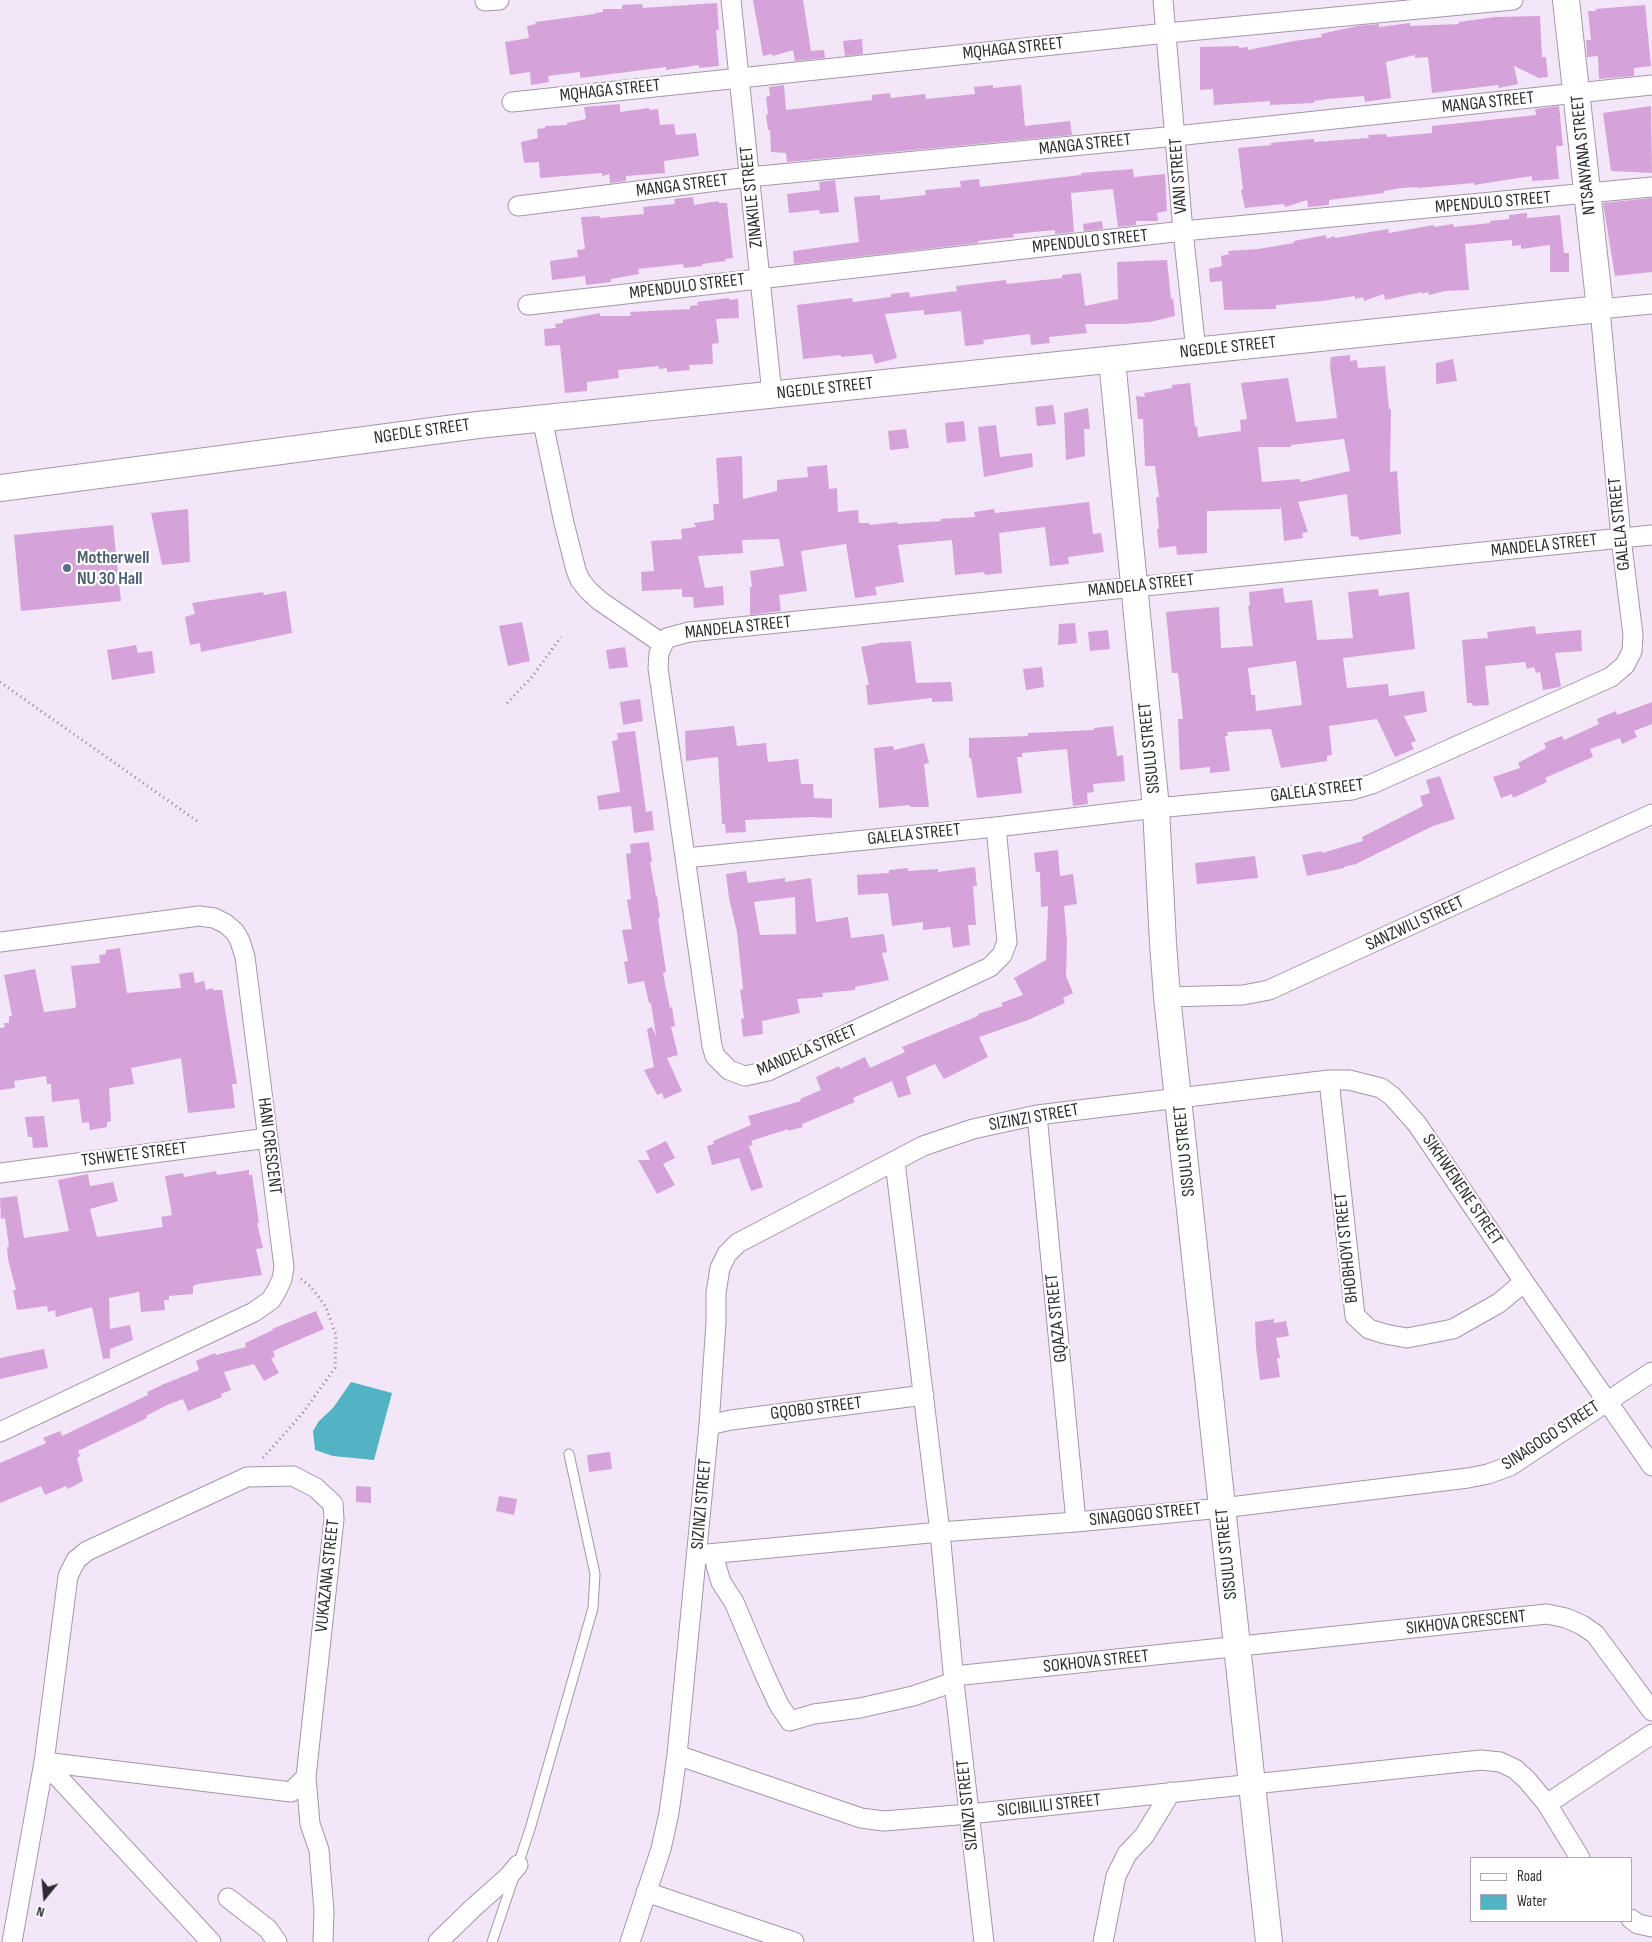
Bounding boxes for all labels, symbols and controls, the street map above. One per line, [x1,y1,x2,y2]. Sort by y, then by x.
street label: MQHAGA STREET [962,33,1064,65]
street label: MQHAGA STREET [559,75,661,107]
street label: MANGA STREET [1441,87,1535,119]
street label: NTSANYANA STREET [1567,94,1601,216]
street label: MANGA STREET [1038,129,1132,161]
street label: VANI STREET [1166,137,1192,215]
street label: ZINAKILE STREET [736,145,768,249]
street label: MANGA STREET [635,170,729,202]
street label: MPENDULO STREET [1434,187,1552,219]
street label: MPENDULO STREET [1031,225,1149,259]
street label: MPENDULO STREET [628,269,746,305]
street label: NGEDLE STREET [1179,332,1277,364]
street label: NGEDLE STREET [776,373,874,405]
street label: NGEDLE STREET [373,415,471,449]
street label: GALELA STREET [1604,476,1636,572]
street label: MANDELA STREET [1490,530,1598,562]
place label: Motherwell NU 30 Hall [77,547,149,590]
marker: Motherwell NU 30 Hall [61,562,73,574]
street label: MANDELA STREET [1087,570,1195,602]
street label: MANDELA STREET [684,612,792,644]
street label: SISULU STREET [1134,701,1166,795]
street label: GALELA STREET [1269,775,1365,807]
street label: GALELA STREET [866,819,962,851]
street label: SANZWILI STREET [1362,892,1468,956]
street label: MANDELA STREET [754,1020,860,1082]
street label: HANI CRESCENT [252,1096,286,1196]
street label: SIZINZI STREET [987,1099,1081,1137]
street label: SISULU STREET [1169,1104,1201,1198]
street label: SIKHWENENE STREET [1417,1130,1507,1250]
street label: TSHWETE STREET [80,1138,188,1172]
street label: BHOBHOYI STREET [1330,1192,1364,1304]
street label: GQAZA STREET [1042,1273,1072,1363]
street label: GQOBO STREET [769,1393,863,1425]
street label: SINAGOGO STREET [1498,1396,1604,1476]
street label: SIZINZI STREET [687,1458,717,1550]
street label: SINAGOGO STREET [1088,1498,1202,1532]
street label: SISULU STREET [1211,1507,1243,1601]
street label: VUKAZANA STREET [311,1518,345,1634]
street label: SIKHOVA CRESCENT [1405,1606,1527,1640]
street label: SOKHOVA STREET [1042,1646,1150,1678]
street label: SIZINZI STREET [953,1759,983,1851]
street label: SICIBILILI STREET [996,1790,1102,1822]
legend [1470,1857,1632,1922]
text: Road [1517,1867,1542,1886]
north arrow [20,1872,70,1922]
text: Water [1517,1892,1547,1911]
text: N [34,1903,47,1921]

